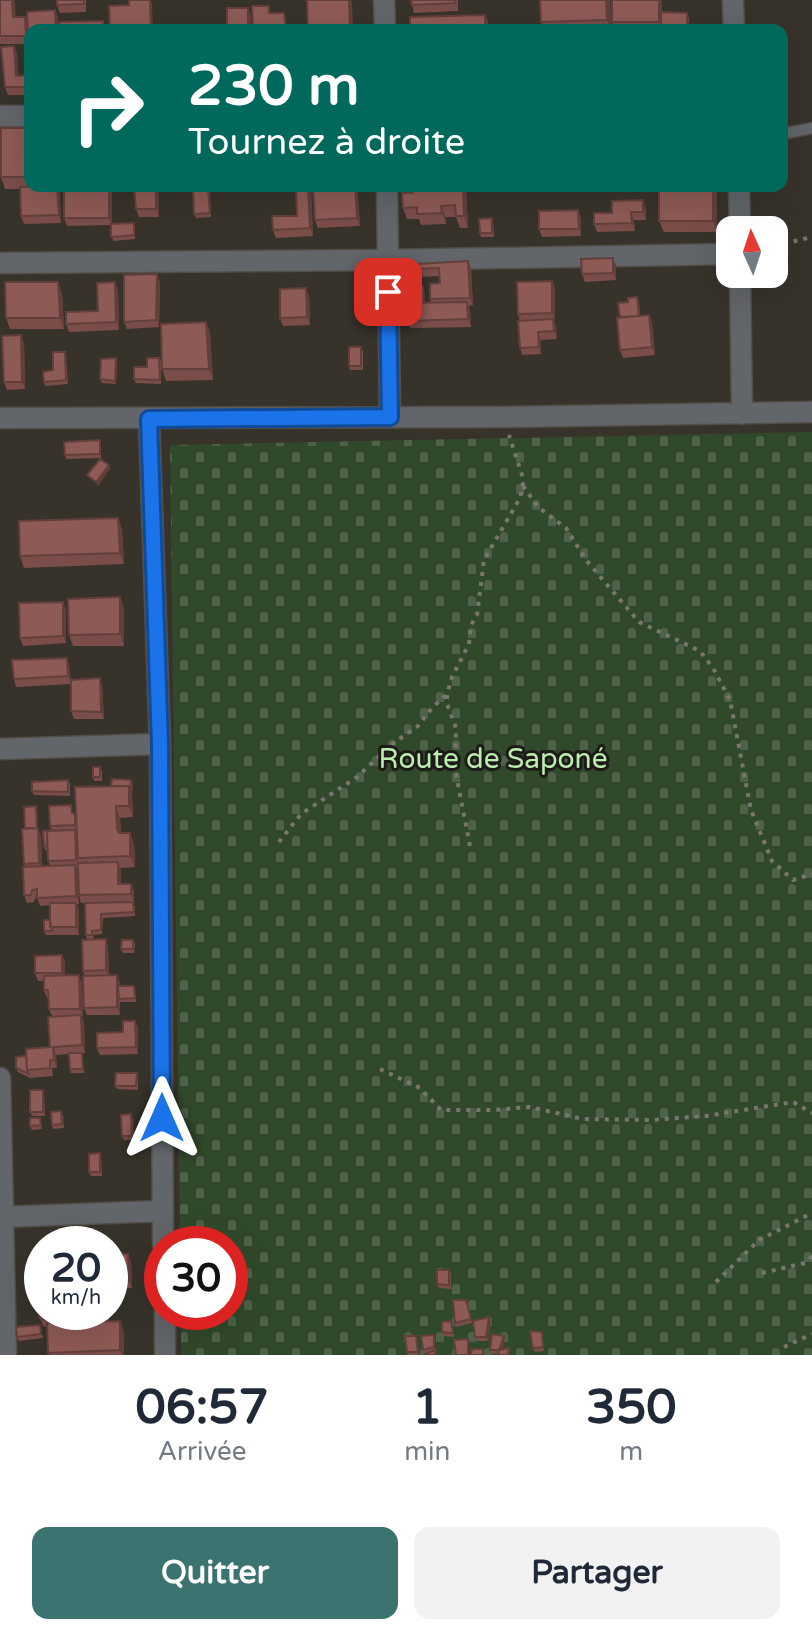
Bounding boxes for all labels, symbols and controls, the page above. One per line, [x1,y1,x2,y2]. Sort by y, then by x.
text: 230 m [188,53,359,120]
icon: right [56,56,160,160]
text: Tournez à droite [188,121,465,164]
north arrow [716,216,788,288]
map controls [716,216,788,288]
pin [354,258,422,326]
icon: arrive [366,270,410,314]
park label: Route de Saponé [378,742,608,776]
position arrow [120,1076,204,1160]
speed limit sign: 30 [144,1226,248,1330]
text: 20 [51,1244,101,1292]
text: km/h [51,1286,101,1310]
text: 06:57 [136,1379,269,1437]
text: 1 [412,1379,442,1437]
text: 350 [586,1379,676,1437]
text: Arrivée [158,1436,246,1467]
text: min [404,1436,450,1467]
text: m [619,1436,643,1467]
button: Quitter [32,1527,398,1619]
button: Partager [414,1527,780,1619]

